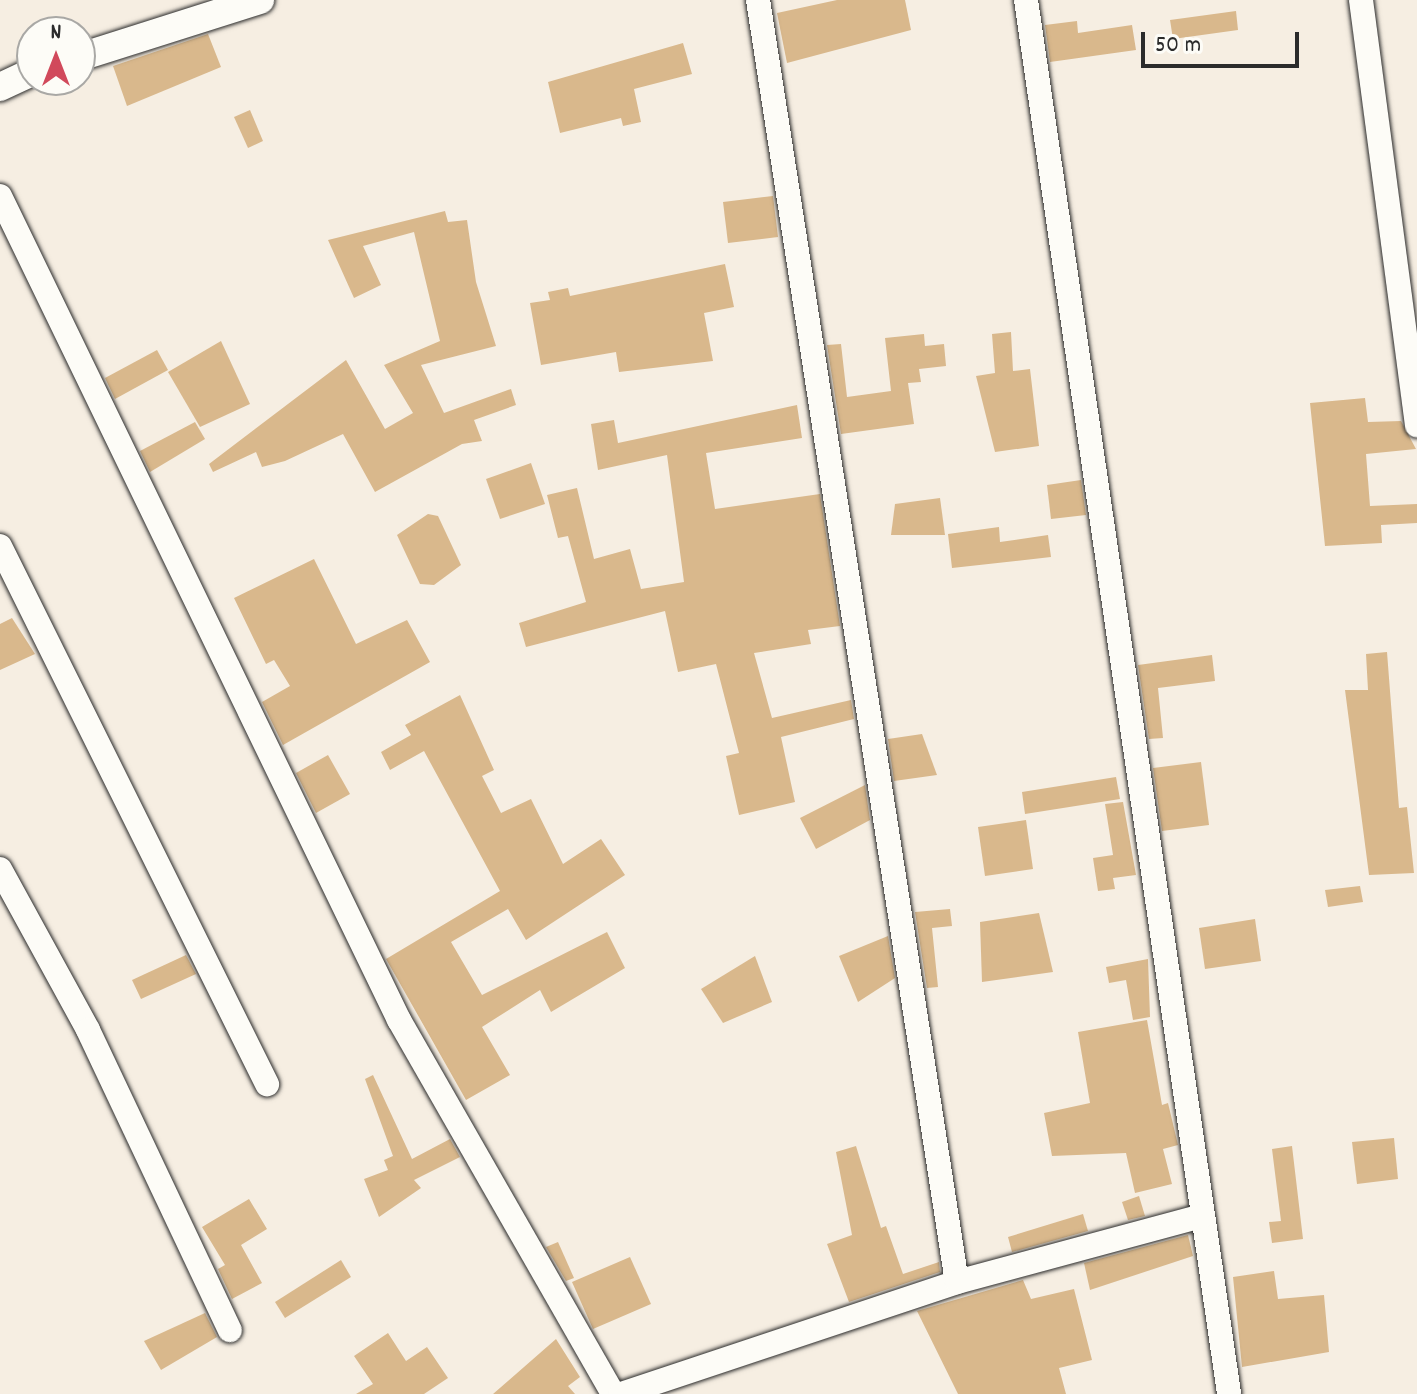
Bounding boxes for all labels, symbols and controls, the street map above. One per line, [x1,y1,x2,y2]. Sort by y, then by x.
north arrow [16,16,96,96]
scale bar [1145,16,1303,66]
text: N [51,18,61,49]
text: 50 m [1155,29,1201,63]

